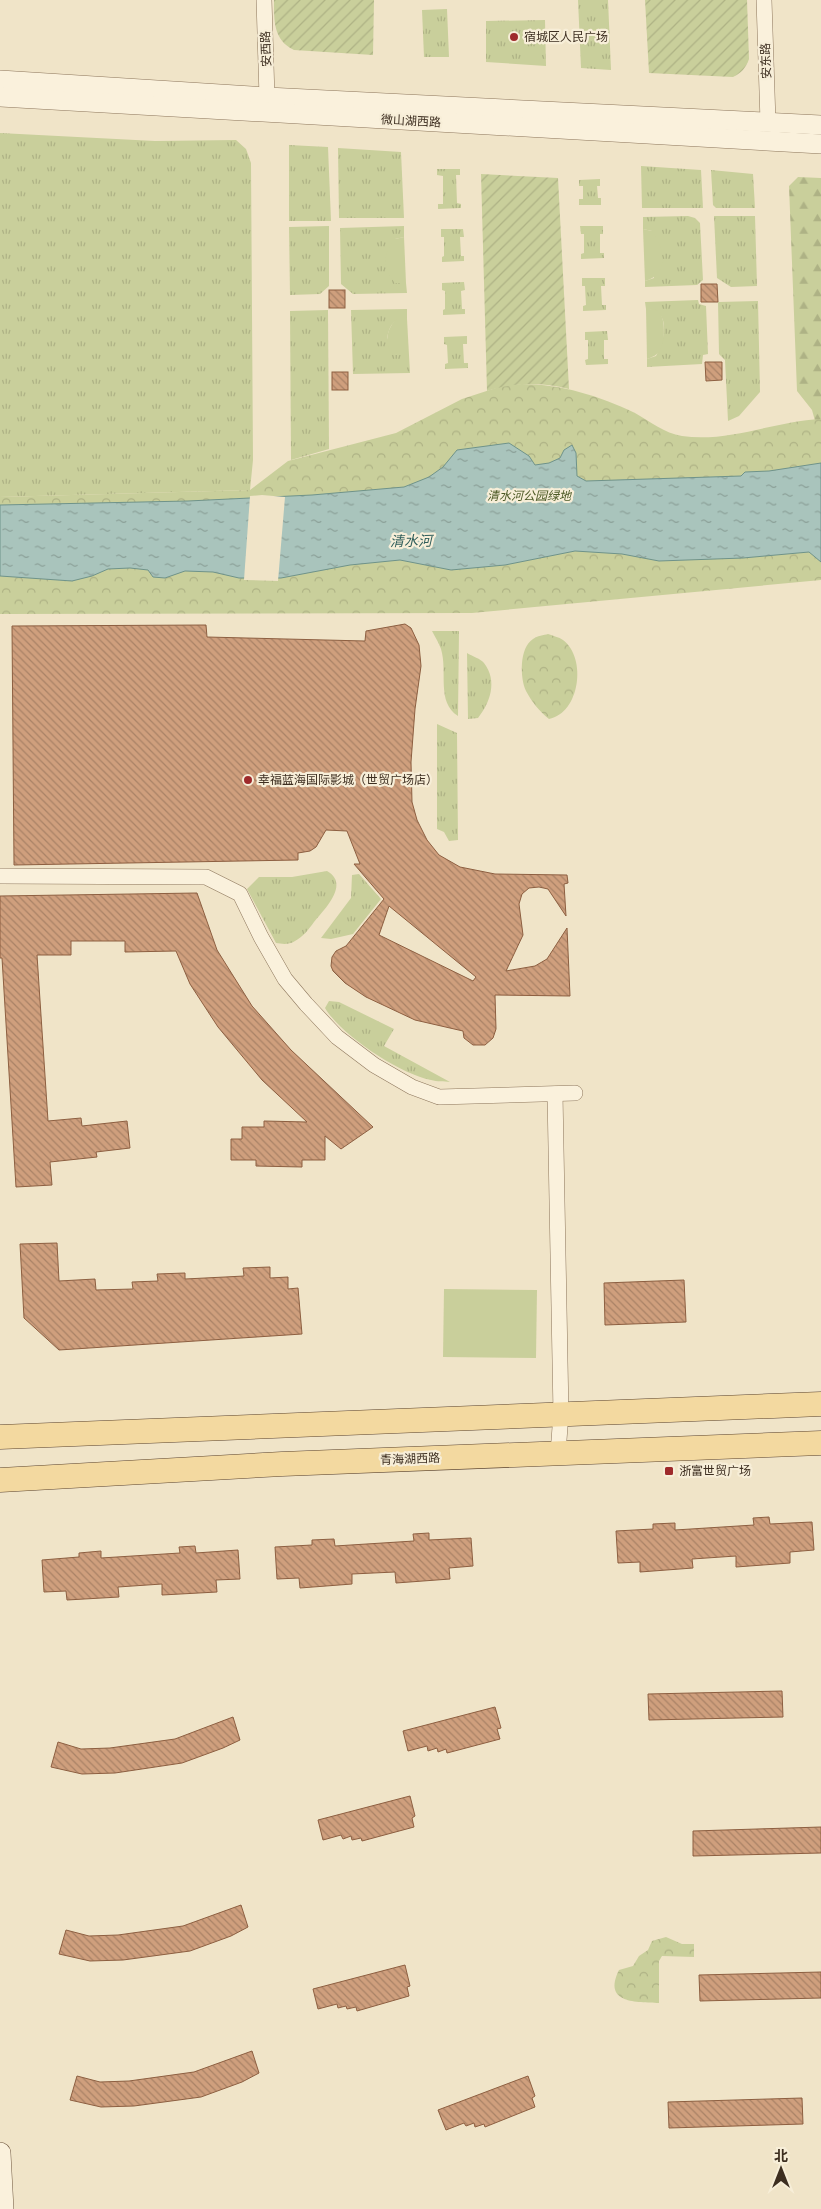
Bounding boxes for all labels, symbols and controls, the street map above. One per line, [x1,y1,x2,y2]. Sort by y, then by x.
place label: 宿城区人民广场 [524,30,608,44]
street label: 安西路 [258,31,274,67]
marker: 宿城区人民广场 [508,31,520,43]
street label: 安东路 [758,43,774,79]
street label: 微山湖西路 [381,112,441,130]
park label: 清水河公园绿地 [487,489,573,503]
water label: 清水河 [390,533,435,549]
place label: 幸福蓝海国际影城（世贸广场店） [258,773,438,787]
marker: 幸福蓝海国际影城（世贸广场店） [242,774,254,786]
street label: 青海湖西路 [380,1451,440,1467]
place label: 浙富世贸广场 [679,1464,751,1478]
marker: 浙富世贸广场 [663,1465,675,1477]
north arrow [756,2144,806,2194]
text: 北 [774,2148,788,2164]

